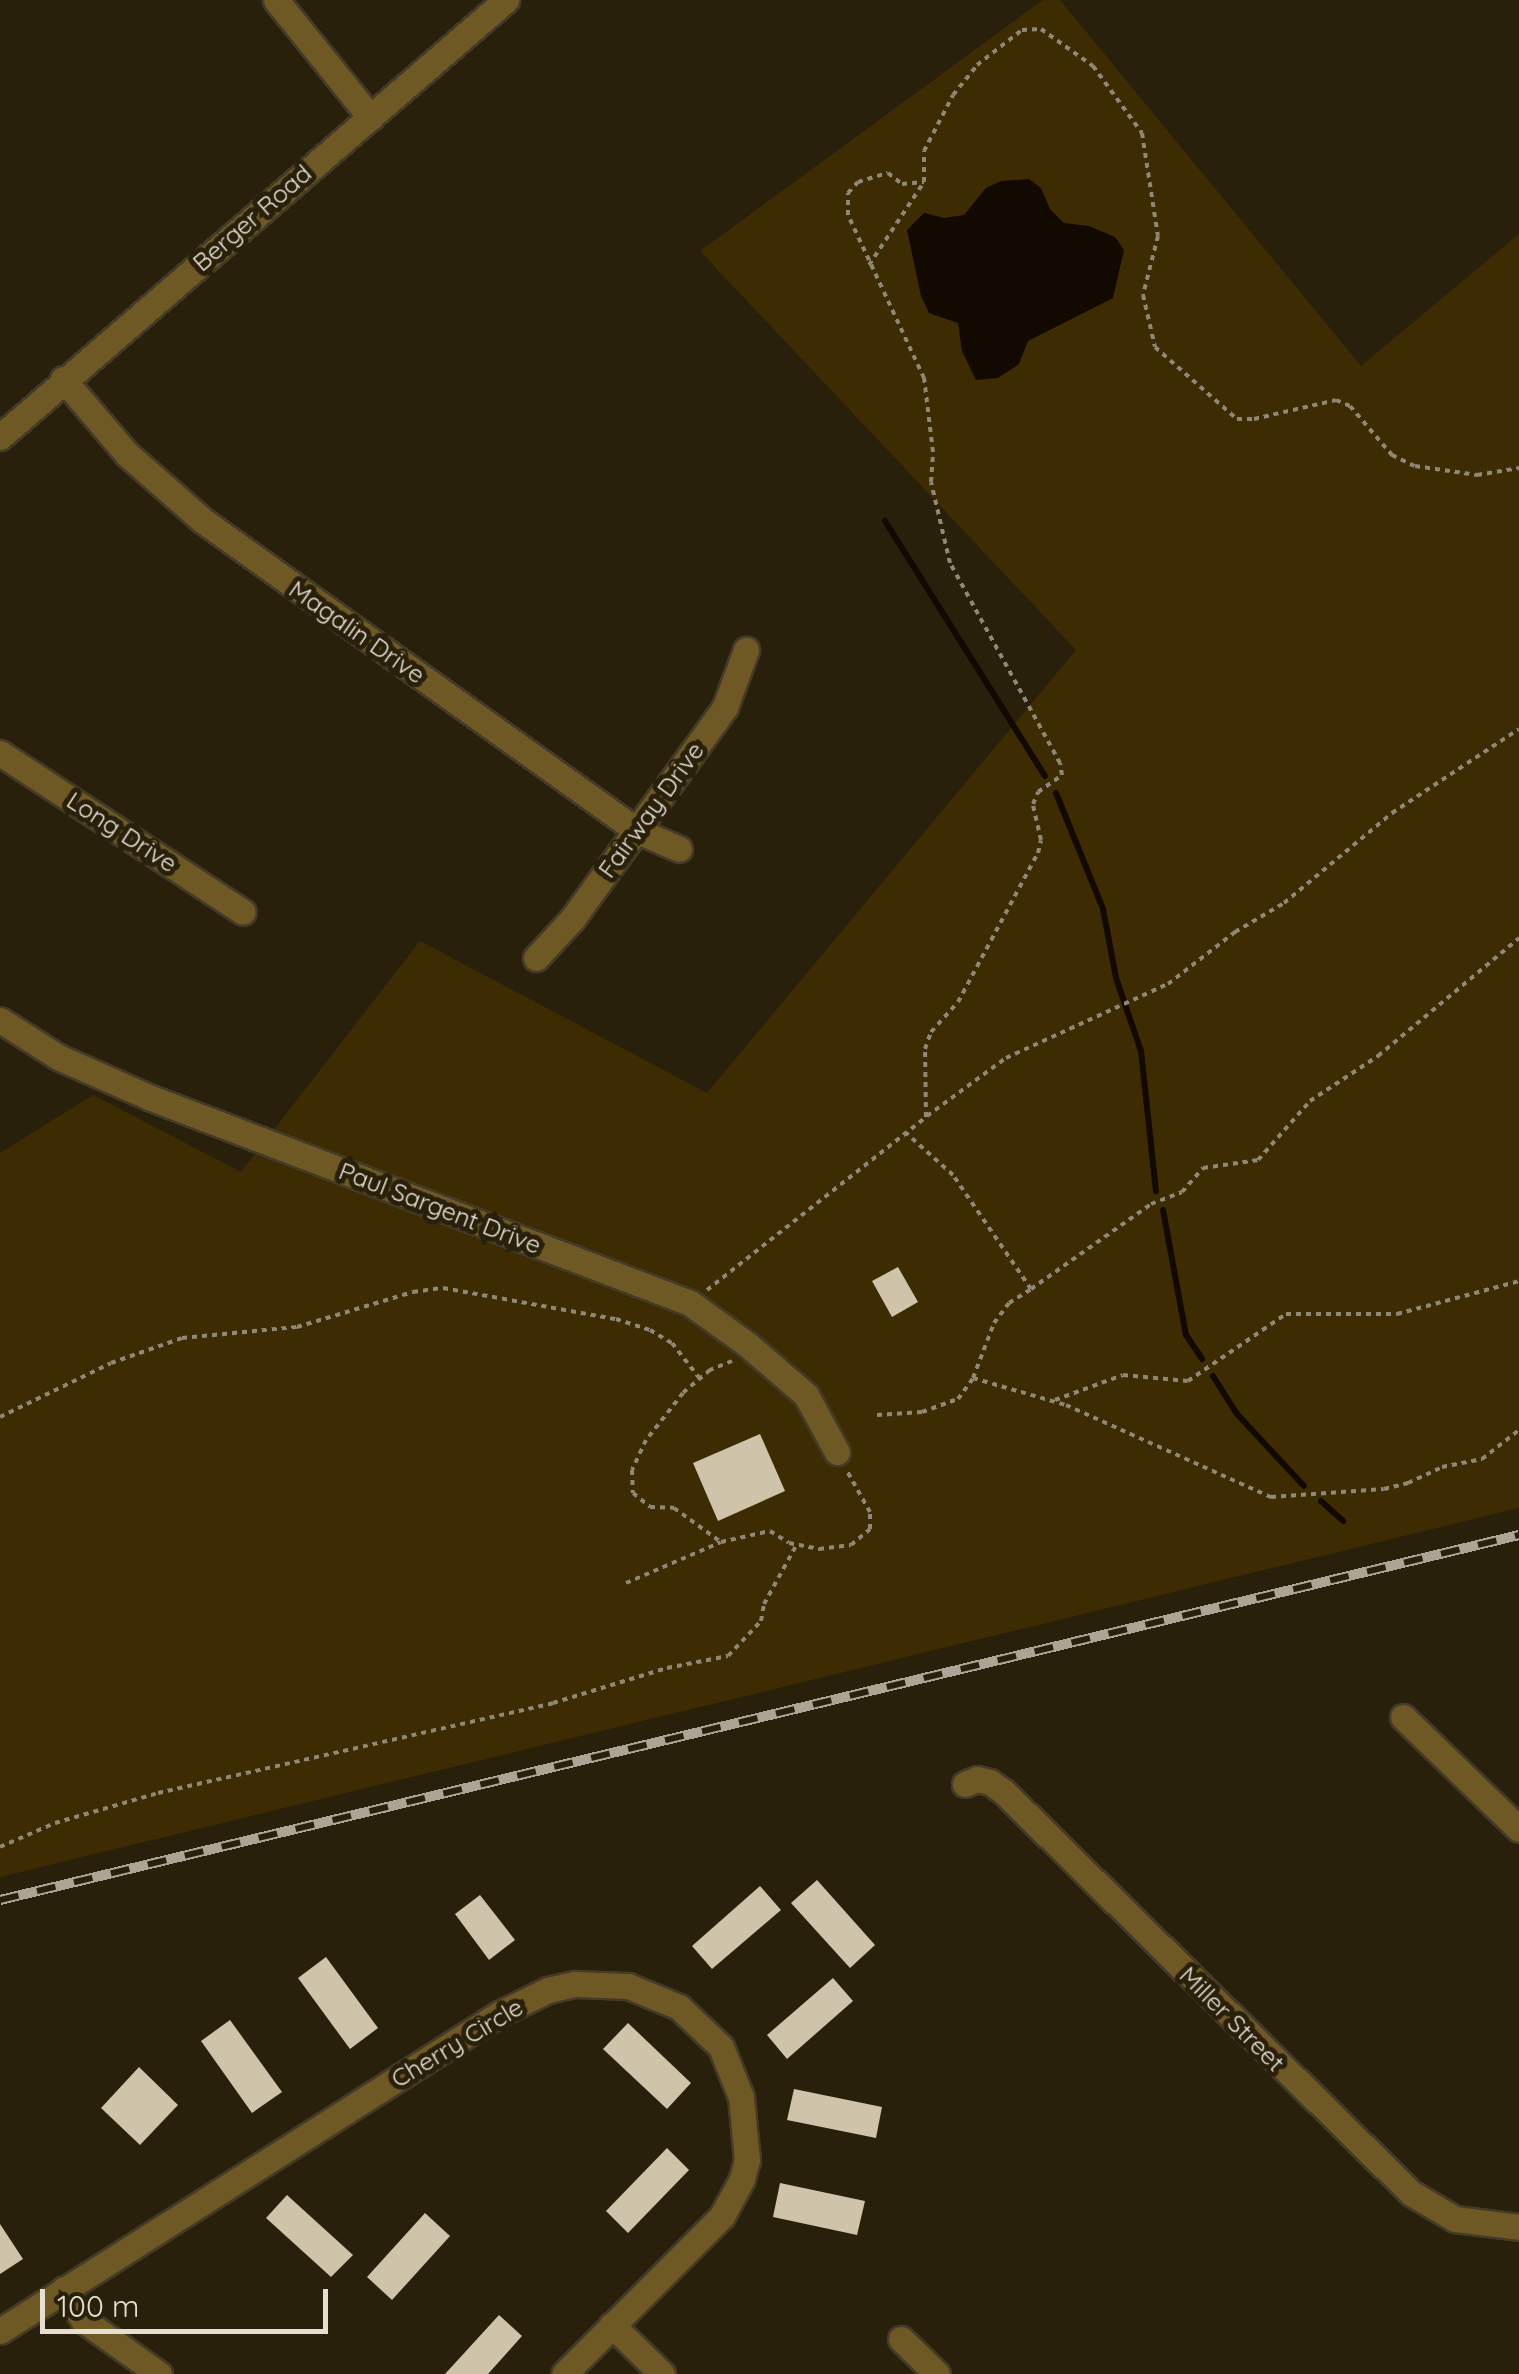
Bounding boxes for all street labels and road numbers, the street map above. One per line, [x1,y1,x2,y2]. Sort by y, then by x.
street label: Berger Road [187,158,317,278]
street label: Magalin Drive [283,574,431,690]
street label: Fairway Drive [592,736,710,884]
street label: Long Drive [61,785,183,879]
street label: Paul Sargent Drive [335,1156,545,1260]
street label: Miller Street [1173,1960,1291,2078]
street label: Cherry Circle [386,1992,528,2094]

